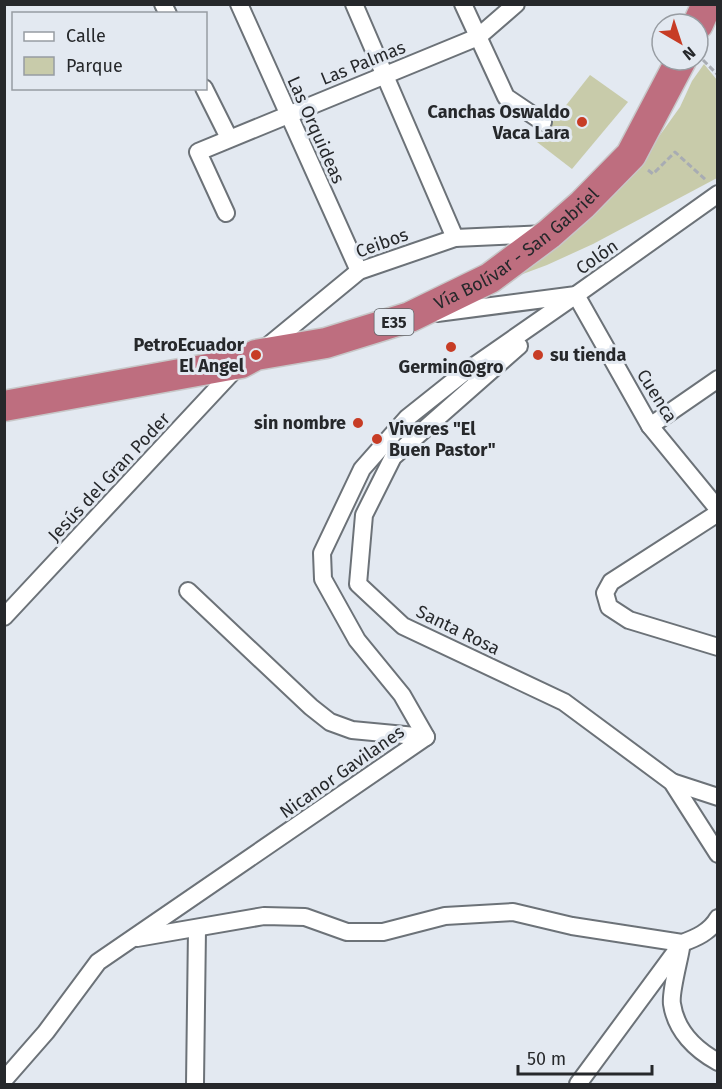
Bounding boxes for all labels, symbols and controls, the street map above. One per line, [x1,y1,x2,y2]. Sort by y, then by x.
legend [12,12,207,90]
north arrow [650,12,710,72]
text: Calle [66,25,106,47]
street label: Las Palmas [317,36,409,90]
text: N [679,43,699,64]
text: Parque [66,55,123,77]
street label: Las Orquideas [283,73,349,187]
place label: Canchas Oswaldo Vaca Lara [427,101,570,144]
marker: Canchas Oswaldo Vaca Lara [575,115,589,129]
street label: Vía Bolívar - San Gabriel [431,183,604,314]
street label: Ceibos [353,223,411,263]
street label: Colón [572,235,622,279]
road number: E35 [374,309,414,335]
place label: PetroEcuador El Angel [133,334,245,377]
marker: Germin@gro [444,340,458,354]
place label: su tienda [550,344,626,366]
marker: PetroEcuador El Angel [249,348,263,362]
marker: su tienda [531,348,545,362]
place label: Germin@gro [399,356,503,378]
street label: Cuenca [632,365,682,427]
street label: Jesús del Gran Poder [43,408,175,546]
place label: sin nombre [254,412,346,434]
marker: sin nombre [351,416,365,430]
place label: Viveres "El Buen Pastor" [388,418,496,461]
marker: Viveres "El Buen Pastor" [370,432,384,446]
street label: Santa Rosa [413,600,503,660]
street label: Nicanor Gavilanes [276,721,408,823]
scale bar [518,1038,652,1076]
text: 50 m [527,1048,566,1070]

